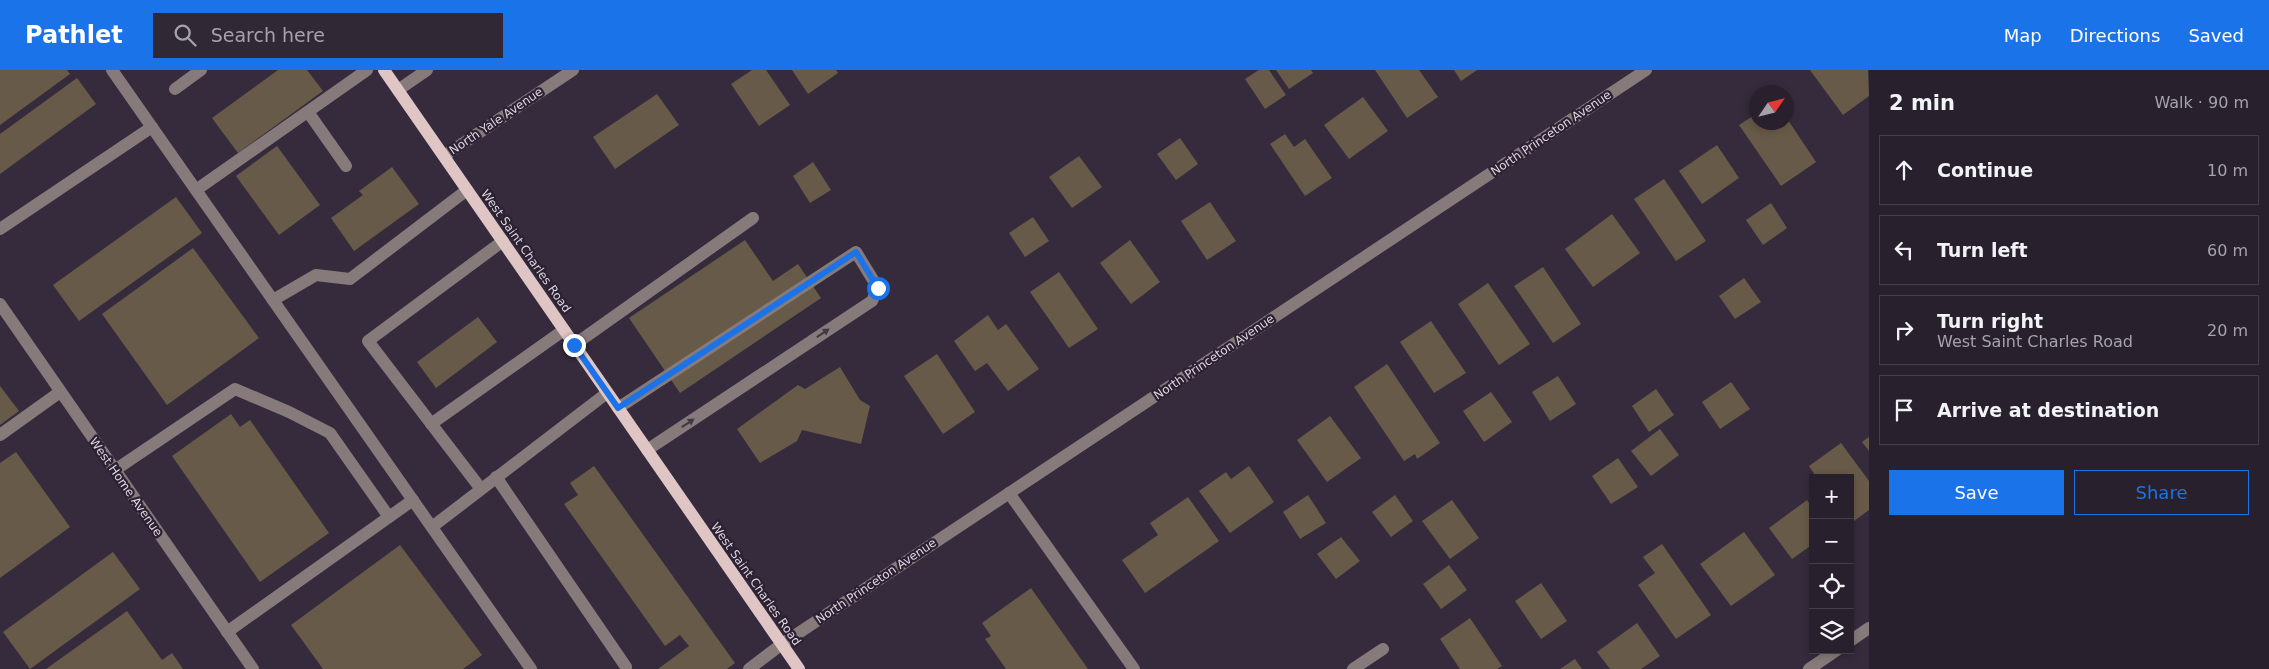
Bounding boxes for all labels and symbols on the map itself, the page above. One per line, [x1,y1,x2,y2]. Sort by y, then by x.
street label: North Yale Avenue [447,85,545,157]
north arrow [1749,85,1794,130]
street label: North Princeton Avenue [1488,87,1614,179]
street label: West Saint Charles Road [478,187,574,315]
route start [867,277,890,300]
street label: North Princeton Avenue [1151,311,1277,403]
one-way arrow [817,328,830,338]
route end [563,334,586,357]
one-way arrow [681,418,695,428]
street label: West Home Avenue [87,435,165,539]
street label: West Saint Charles Road [708,520,804,648]
street label: North Princeton Avenue [813,535,939,627]

